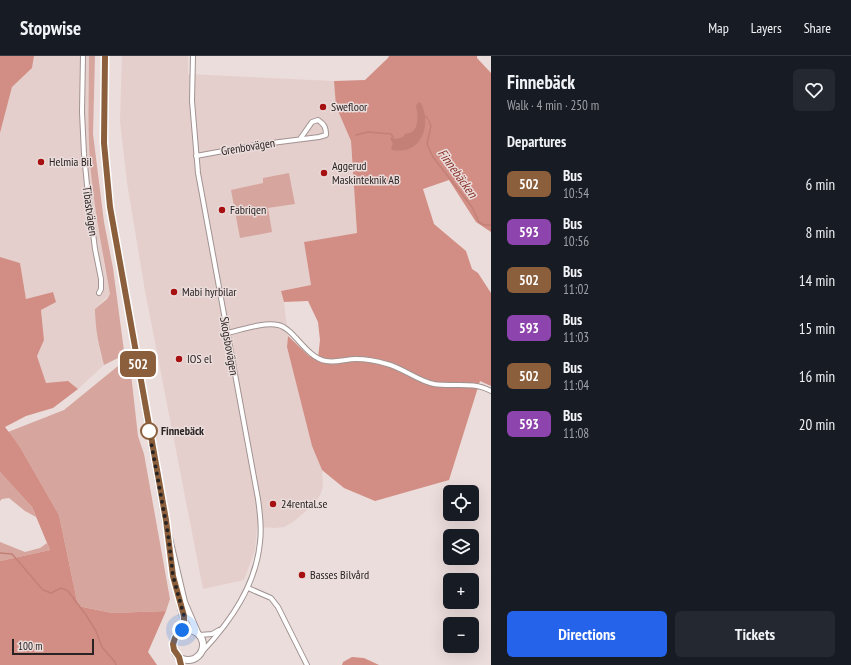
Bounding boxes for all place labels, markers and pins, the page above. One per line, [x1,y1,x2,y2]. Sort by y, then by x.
place label: Swefloor [331,99,368,114]
marker: Swefloor [318,102,328,112]
place label: Helmia Bil [49,154,92,169]
marker: Helmia Bil [36,157,46,167]
place label: Aggerud Maskinteknik AB [332,158,400,187]
marker: Aggerud Maskinteknik AB [319,168,329,178]
place label: Fabriqen [230,202,266,217]
marker: Fabriqen [217,205,227,215]
place label: Mabi hyrbilar [182,284,237,299]
marker: Mabi hyrbilar [169,287,179,297]
place label: IOS el [187,351,212,366]
marker: IOS el [174,354,184,364]
marker: Finnebäck [140,422,158,440]
place label: Finnebäck [161,423,204,438]
place label: 24rental.se [281,496,327,511]
marker: 24rental.se [268,499,278,509]
place label: Basses Bilvård [310,567,369,582]
marker: Basses Bilvård [297,570,307,580]

